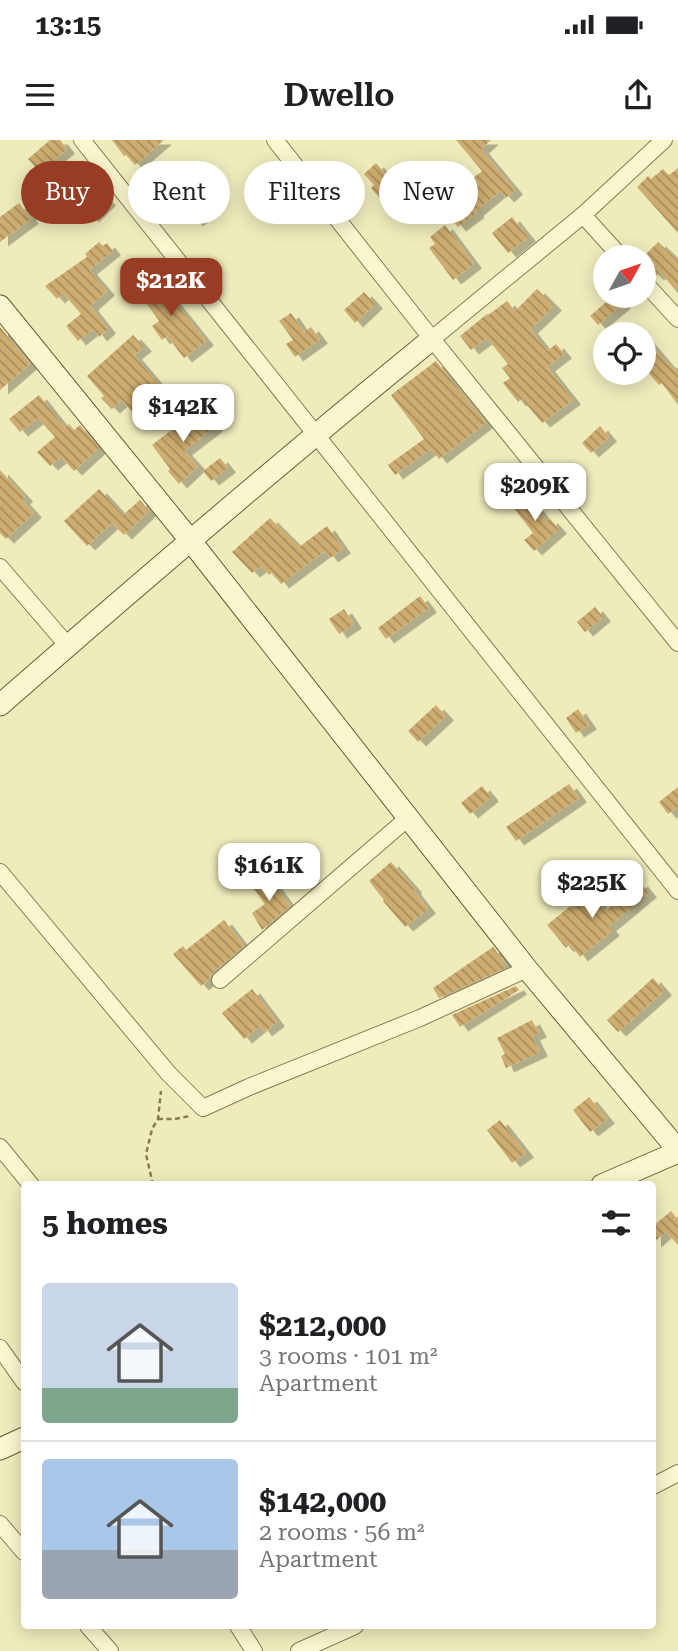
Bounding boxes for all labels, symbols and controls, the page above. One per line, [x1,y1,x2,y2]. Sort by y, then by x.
text: 13:15 [35,10,101,40]
icon: menu [21,76,59,114]
text: Dwello [283,76,395,114]
icon: share [619,76,657,114]
chip: Buy [21,161,114,224]
chip: Rent [128,161,230,224]
chip: Filters [244,161,365,224]
chip: New [379,161,478,224]
north arrow [593,245,656,308]
map controls [593,245,656,385]
pin: $212K [122,258,220,318]
text: $212K [136,267,206,294]
button: locate [593,322,656,385]
pin: $142K [134,384,232,444]
text: $142K [148,393,218,420]
pin: $209K [486,464,584,523]
text: $209K [500,472,570,499]
pin: $161K [220,844,318,903]
text: $161K [234,852,304,879]
pin: $225K [543,860,641,920]
text: $225K [557,869,627,896]
icon: filters [597,1204,635,1242]
text: 5 homes [42,1206,168,1241]
text: $212,000 [259,1308,386,1343]
icon: home [98,1311,182,1395]
text: 3 rooms · 101 m² [259,1343,437,1370]
text: Apartment [259,1370,378,1397]
text: $142,000 [259,1484,386,1519]
icon: home [98,1487,182,1571]
text: 2 rooms · 56 m² [259,1519,425,1546]
text: Apartment [259,1546,378,1573]

